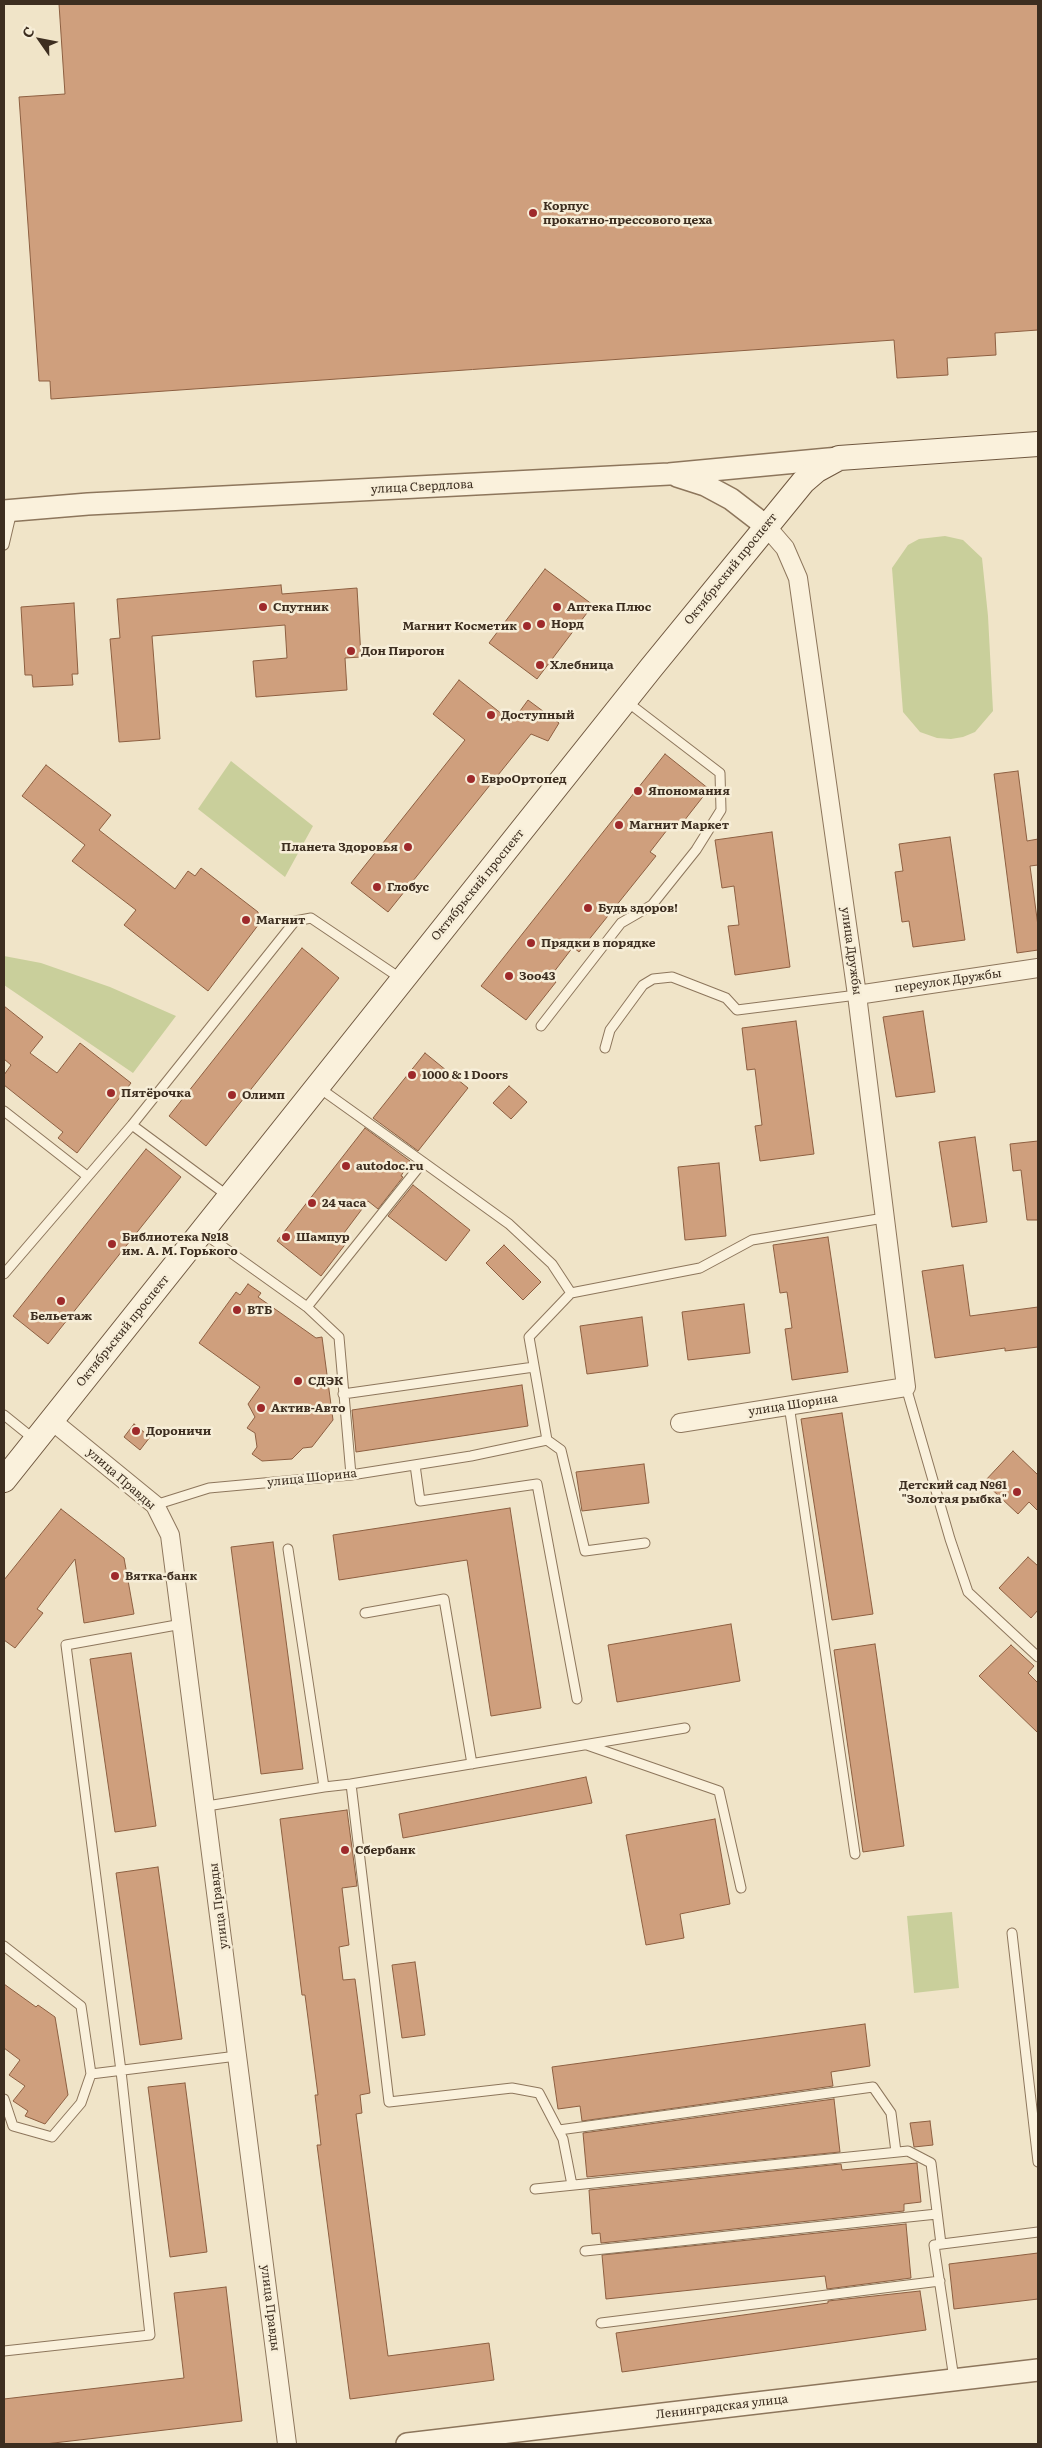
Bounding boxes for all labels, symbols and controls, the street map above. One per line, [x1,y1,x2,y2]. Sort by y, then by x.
north arrow [15,15,65,65]
text: С [16,22,39,41]
place label: Корпус прокатно-прессового цеха [543,199,713,227]
marker: Корпус прокатно-прессового цеха [527,207,539,219]
street label: улица Свердлова [370,477,474,497]
street label: Октябрьский проспект [681,510,781,628]
place label: Спутник [273,600,329,614]
place label: Аптека Плюс [567,600,651,614]
marker: Спутник [257,601,269,613]
marker: Аптека Плюс [551,601,563,613]
place label: Норд [551,617,584,631]
marker: Норд [535,618,547,630]
place label: Магнит Косметик [402,619,517,633]
marker: Магнит Косметик [521,620,533,632]
place label: Дон Пирогон [361,644,445,658]
marker: Дон Пирогон [345,645,357,657]
place label: Хлебница [550,658,614,672]
marker: Хлебница [534,659,546,671]
place label: Доступный [501,708,574,722]
marker: Доступный [485,709,497,721]
place label: ЕвроОртопед [481,772,567,786]
marker: ЕвроОртопед [465,773,477,785]
place label: Япономания [648,784,730,798]
marker: Япономания [632,785,644,797]
place label: Магнит Маркет [629,818,729,832]
marker: Магнит Маркет [613,819,625,831]
street label: Октябрьский проспект [428,826,528,944]
place label: Планета Здоровья [281,840,398,854]
marker: Планета Здоровья [402,841,414,853]
place label: Глобус [387,880,429,894]
marker: Глобус [371,881,383,893]
place label: Будь здоров! [598,901,678,915]
marker: Будь здоров! [582,902,594,914]
street label: улица Дружбы [838,906,864,996]
place label: Магнит [256,913,305,927]
marker: Магнит [240,914,252,926]
place label: Прядки в порядке [541,936,655,950]
marker: Прядки в порядке [525,937,537,949]
street label: переулок Дружбы [894,966,1002,996]
place label: Зоо43 [519,969,555,983]
marker: Зоо43 [503,970,515,982]
place label: 1000 & 1 Doors [422,1068,508,1082]
marker: 1000 & 1 Doors [406,1069,418,1081]
place label: Пятёрочка [121,1086,191,1100]
marker: Пятёрочка [105,1087,117,1099]
place label: Олимп [242,1088,285,1102]
marker: Олимп [226,1089,238,1101]
place label: autodoc.ru [356,1159,424,1173]
marker: autodoc.ru [340,1160,352,1172]
place label: 24 часа [322,1196,366,1210]
marker: 24 часа [306,1197,318,1209]
place label: Библиотека №18 им. А. М. Горького [122,1230,238,1258]
place label: Шампур [296,1230,350,1244]
marker: Шампур [280,1231,292,1243]
marker: Библиотека №18 им. А. М. Горького [106,1238,118,1250]
street label: Октябрьский проспект [73,1272,173,1390]
marker: Бельетаж [55,1295,67,1307]
place label: ВТБ [247,1303,272,1317]
marker: ВТБ [231,1304,243,1316]
place label: Бельетаж [30,1309,92,1323]
place label: СДЭК [308,1374,343,1388]
marker: СДЭК [292,1375,304,1387]
street label: улица Шорина [747,1391,839,1419]
place label: Актив-Авто [271,1401,346,1415]
marker: Актив-Авто [255,1402,267,1414]
place label: Дороничи [146,1424,211,1438]
marker: Дороничи [130,1425,142,1437]
street label: улица Правды [83,1445,159,1513]
street label: улица Шорина [266,1466,358,1490]
place label: Детский сад №61 "Золотая рыбка" [899,1478,1007,1506]
marker: Детский сад №61 "Золотая рыбка" [1011,1486,1023,1498]
place label: Вятка-банк [125,1569,197,1583]
marker: Вятка-банк [109,1570,121,1582]
place label: Сбербанк [355,1843,416,1857]
marker: Сбербанк [339,1844,351,1856]
street label: улица Правды [207,1862,231,1950]
street label: улица Правды [258,2264,282,2352]
street label: Ленинградская улица [655,2392,789,2422]

